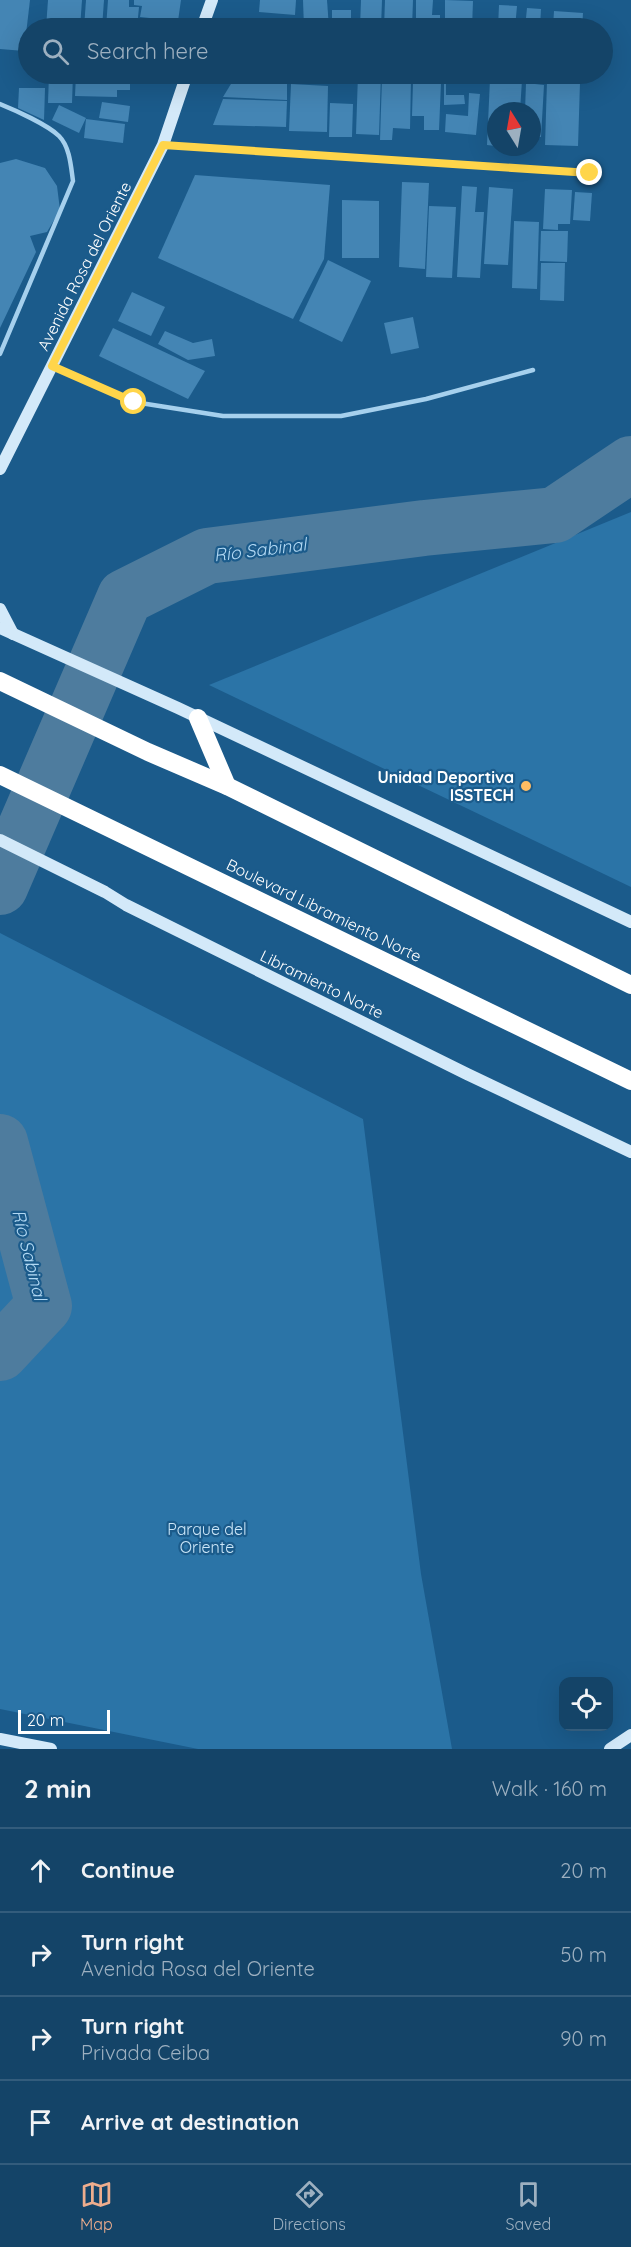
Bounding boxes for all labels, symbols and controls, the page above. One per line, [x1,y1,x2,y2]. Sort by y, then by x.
search box [18,18,613,84]
icon: search [39,35,72,68]
text: Search here [87,37,208,65]
north arrow [487,102,541,156]
route end [576,159,602,185]
street label: Avenida Rosa del Oriente [33,178,135,354]
route start [120,388,146,414]
water label: Río Sabinal [212,532,309,567]
place label: Unidad Deportiva ISSTECH [377,767,514,805]
marker: Unidad Deportiva ISSTECH [519,779,533,793]
street label: Boulevard Libramiento Norte [223,854,425,966]
street label: Libramiento Norte [257,945,387,1023]
water label: Río Sabinal [7,1207,52,1305]
park label: Parque del Oriente [167,1519,247,1557]
map controls [559,1677,613,1731]
button: locate [559,1677,613,1731]
scale bar [18,1707,110,1734]
text: 20 m [27,1710,64,1730]
text: 2 min [24,1772,92,1805]
text: Walk · 160 m [492,1776,607,1801]
icon: ahead [24,1854,57,1887]
text: Continue [81,1856,175,1884]
text: 20 m [560,1858,607,1883]
text: Turn right [81,1928,185,1956]
icon: right [24,1938,57,1971]
text: 50 m [561,1942,607,1967]
text: Avenida Rosa del Oriente [81,1956,315,1981]
text: Turn right [81,2012,185,2040]
icon: right [24,2022,57,2055]
text: 90 m [560,2026,607,2051]
text: Privada Ceiba [81,2040,210,2065]
icon: arrive [24,2106,57,2139]
text: Arrive at destination [81,2108,299,2136]
tab: Map [80,2178,113,2234]
tab: Directions [273,2178,346,2234]
tab: Saved [506,2178,551,2234]

